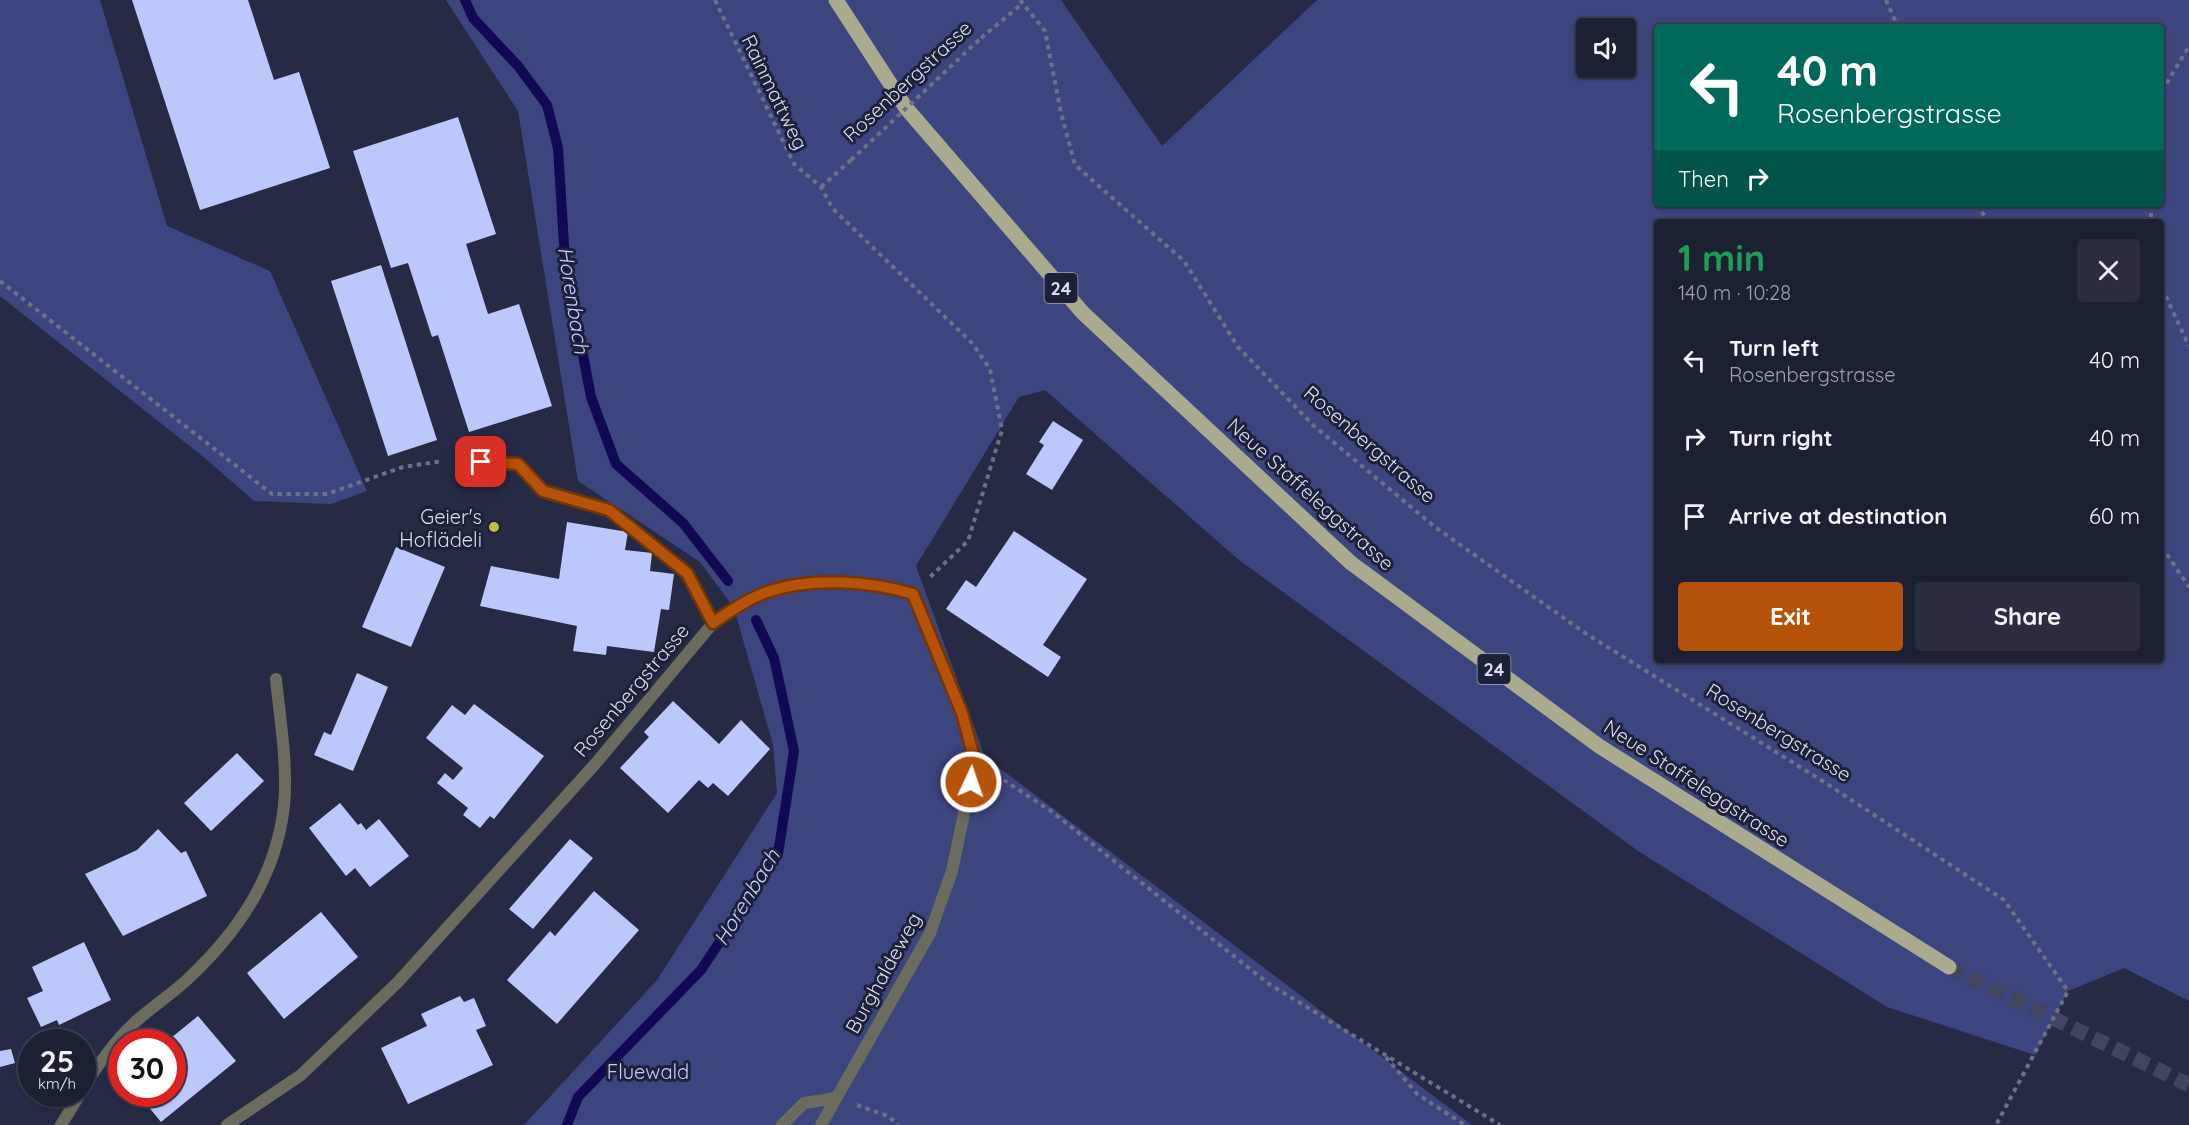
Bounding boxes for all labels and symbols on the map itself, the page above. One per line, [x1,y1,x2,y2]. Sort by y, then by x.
street label: Rosenbergstrasse [838,15,976,147]
street label: Rainmattweg [736,30,814,154]
water label: Horenbach [553,245,595,356]
road number: 24 [1044,273,1078,303]
street label: Rosenbergstrasse [1299,380,1441,508]
street label: Neue Staffeleggstrasse [1222,412,1400,576]
pin [455,436,506,487]
place label: Geier's Hoflädeli [399,504,482,552]
marker: Geier's Hoflädeli [487,520,501,534]
street label: Rosenbergstrasse [568,618,694,762]
road number: 24 [1478,654,1510,684]
street label: Rosenbergstrasse [1702,677,1856,787]
street label: Neue Staffeleggstrasse [1600,714,1794,852]
position arrow [939,750,1003,814]
water label: Horenbach [707,843,785,950]
street label: Burghaldeweg [840,908,926,1038]
speed limit sign: 30 [108,1029,186,1107]
park label: Fluewald [607,1059,689,1084]

